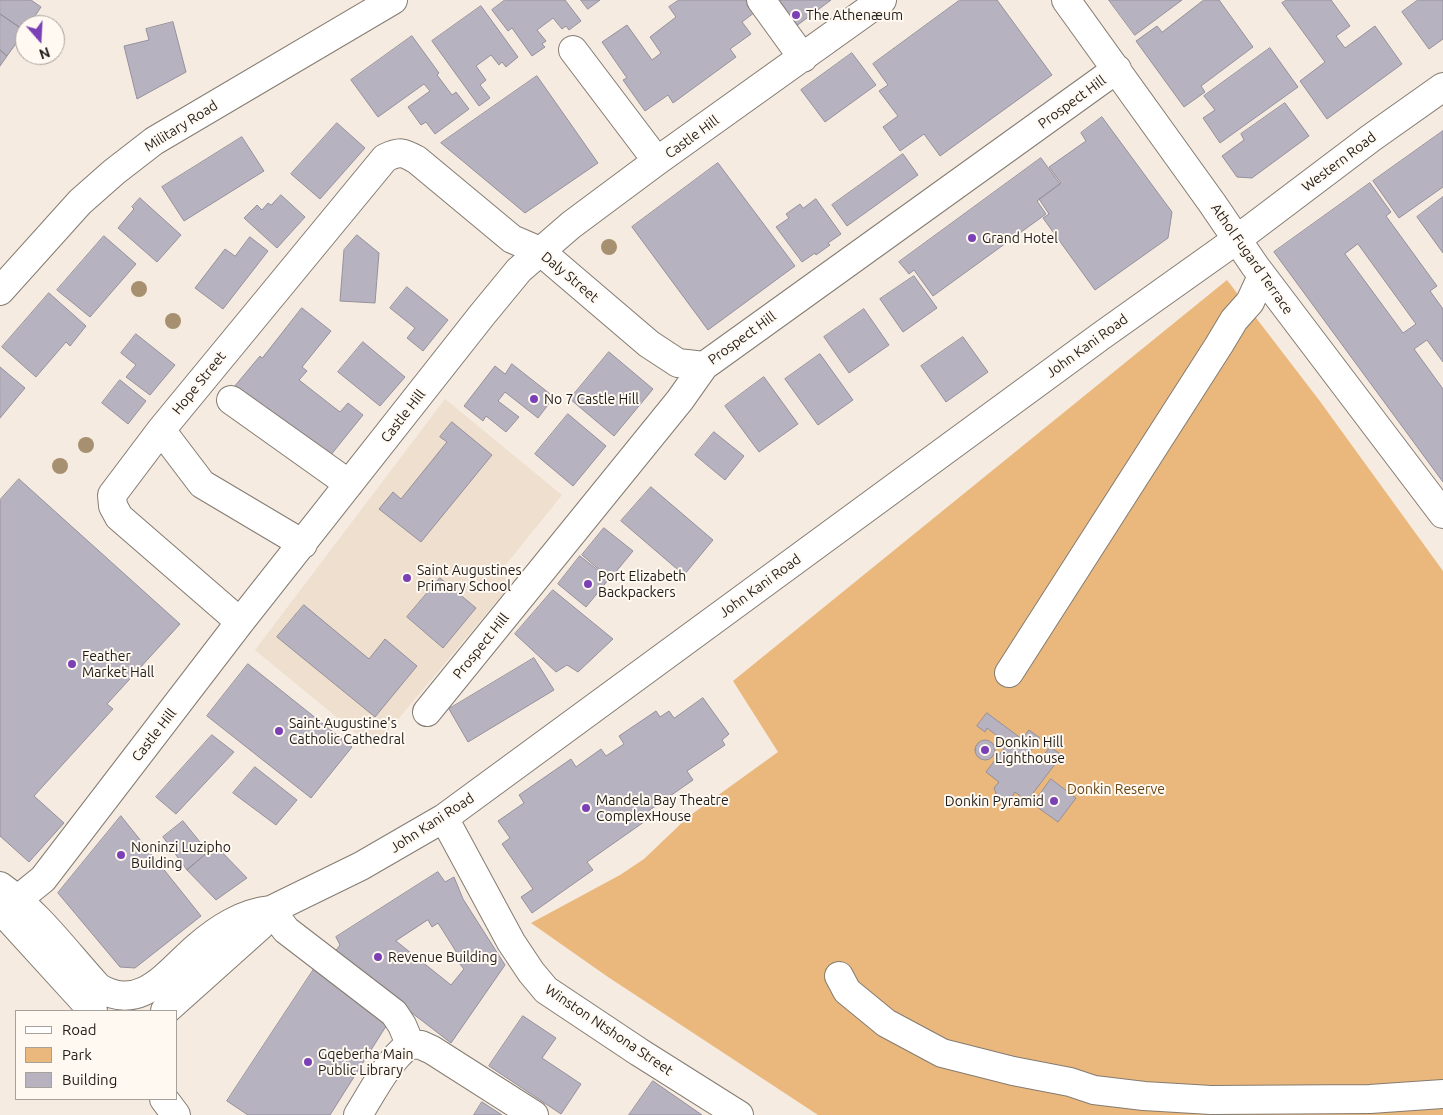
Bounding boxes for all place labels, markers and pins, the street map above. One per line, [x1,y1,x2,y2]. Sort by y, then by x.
place label: The Athenæum [806,7,903,23]
marker: The Athenæum [790,9,802,21]
place label: Grand Hotel [982,230,1058,246]
marker: Grand Hotel [966,232,978,244]
place label: No 7 Castle Hill [544,391,639,407]
marker: No 7 Castle Hill [528,393,540,405]
place label: Saint Augustines Primary School [417,562,522,594]
place label: Port Elizabeth Backpackers [598,568,686,600]
marker: Saint Augustines Primary School [401,572,413,584]
marker: Port Elizabeth Backpackers [582,578,594,590]
place label: Feather Market Hall [82,648,154,680]
marker: Feather Market Hall [66,658,78,670]
place label: Saint Augustine's Catholic Cathedral [289,715,405,748]
marker: Saint Augustine's Catholic Cathedral [273,725,285,737]
place label: Donkin Hill Lighthouse [995,734,1065,766]
marker: Donkin Hill Lighthouse [979,744,991,756]
place label: Mandela Bay Theatre ComplexHouse [596,792,729,824]
place label: Donkin Pyramid [945,793,1044,809]
marker: Donkin Pyramid [1048,795,1060,807]
marker: Mandela Bay Theatre ComplexHouse [580,802,592,814]
place label: Noninzi Luzipho Building [131,839,231,872]
marker: Noninzi Luzipho Building [115,849,127,861]
place label: Revenue Building [388,949,497,965]
marker: Revenue Building [372,951,384,963]
place label: Gqeberha Main Public Library [318,1046,414,1078]
marker: Gqeberha Main Public Library [302,1056,314,1068]

